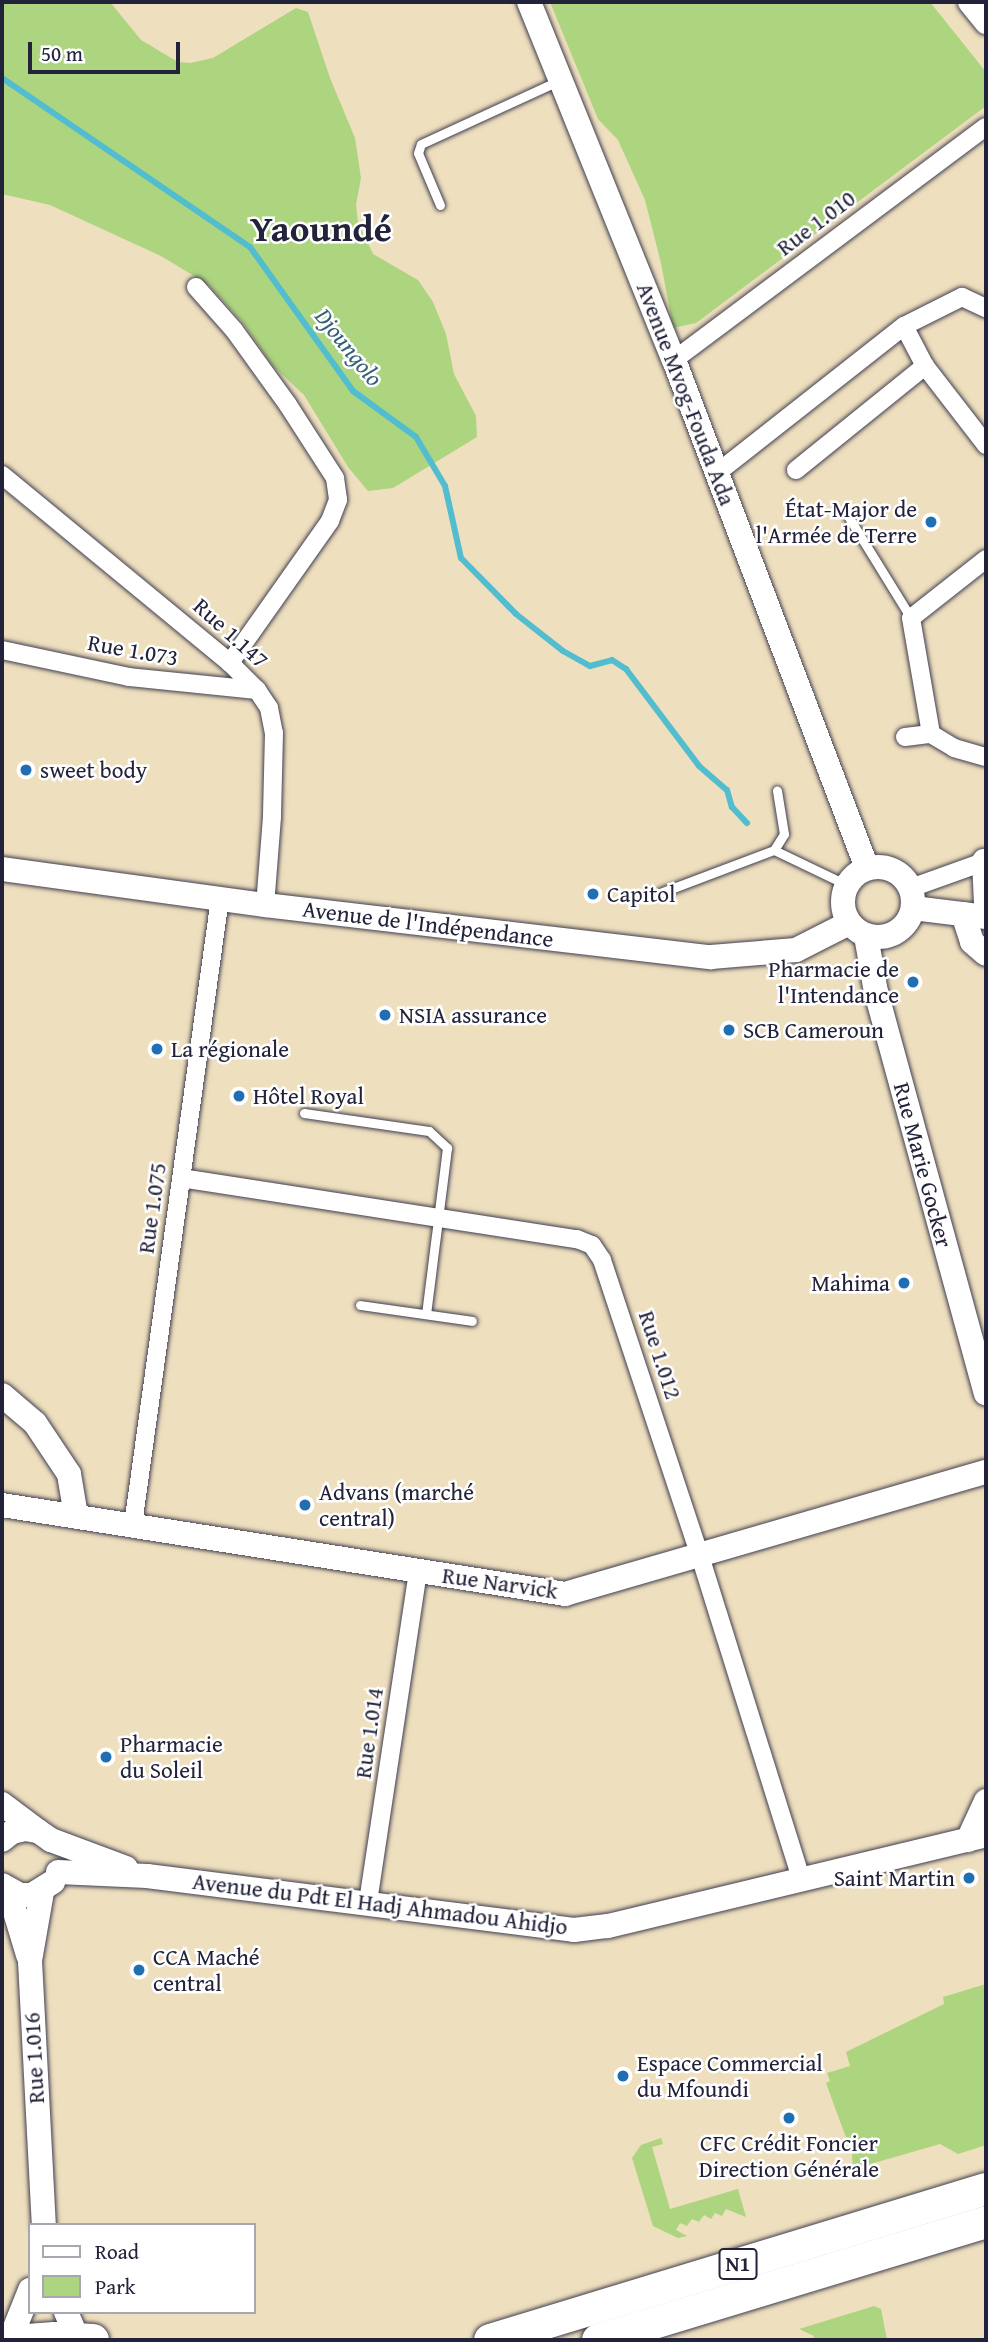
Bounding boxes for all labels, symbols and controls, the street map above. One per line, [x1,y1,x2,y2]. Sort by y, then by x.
scale bar [32,28,184,72]
text: 50 m [41,38,83,69]
street label: Rue 1.010 [771,184,861,262]
district label: Yaoundé [250,206,392,250]
street label: Avenue Mvog-Fouda Ada [631,279,741,509]
water label: Djoungolo [309,302,389,392]
place label: État-Major de l'Armée de Terre [755,495,917,549]
marker: État-Major de l'Armée de Terre [923,514,939,530]
street label: Rue 1.147 [188,592,274,674]
street label: Rue 1.073 [86,628,180,672]
place label: sweet body [40,756,147,784]
marker: sweet body [18,762,34,778]
place label: Capitol [607,880,676,908]
marker: Capitol [585,886,601,902]
street label: Avenue de l'Indépendance [301,895,555,953]
place label: Pharmacie de l'Intendance [768,955,899,1009]
marker: Pharmacie de l'Intendance [905,974,921,990]
place label: NSIA assurance [399,1001,547,1029]
marker: NSIA assurance [377,1007,393,1023]
place label: SCB Cameroun [743,1016,884,1044]
marker: SCB Cameroun [721,1022,737,1038]
place label: La régionale [171,1035,289,1063]
marker: La régionale [149,1041,165,1057]
street label: Rue Marie Gocker [888,1079,958,1251]
place label: Hôtel Royal [253,1082,364,1110]
marker: Hôtel Royal [231,1088,247,1104]
street label: Rue 1.075 [132,1161,172,1255]
place label: Mahima [811,1269,890,1297]
marker: Mahima [896,1275,912,1291]
street label: Rue 1.012 [633,1307,687,1403]
place label: Advans (marché central) [319,1478,474,1532]
marker: Advans (marché central) [297,1497,313,1513]
street label: Rue Narvick [440,1561,560,1605]
street label: Rue 1.014 [349,1686,389,1780]
place label: Pharmacie du Soleil [120,1730,223,1784]
marker: Pharmacie du Soleil [98,1749,114,1765]
place label: Saint Martin [834,1864,955,1892]
street label: Avenue du Pdt El Hadj Ahmadou Ahidjo [191,1867,569,1941]
marker: Saint Martin [961,1870,977,1886]
place label: CCA Maché central [153,1943,260,1997]
marker: CCA Maché central [131,1962,147,1978]
street label: Rue 1.016 [18,2012,50,2104]
place label: Espace Commercial du Mfoundi [637,2049,823,2103]
marker: Espace Commercial du Mfoundi [615,2068,631,2084]
marker: CFC Crédit Foncier Direction Générale [781,2110,797,2126]
place label: CFC Crédit Foncier Direction Générale [699,2129,879,2183]
legend [28,2223,256,2314]
text: Road [95,2236,139,2267]
road number: N1 [717,2246,759,2282]
text: Park [95,2271,136,2302]

